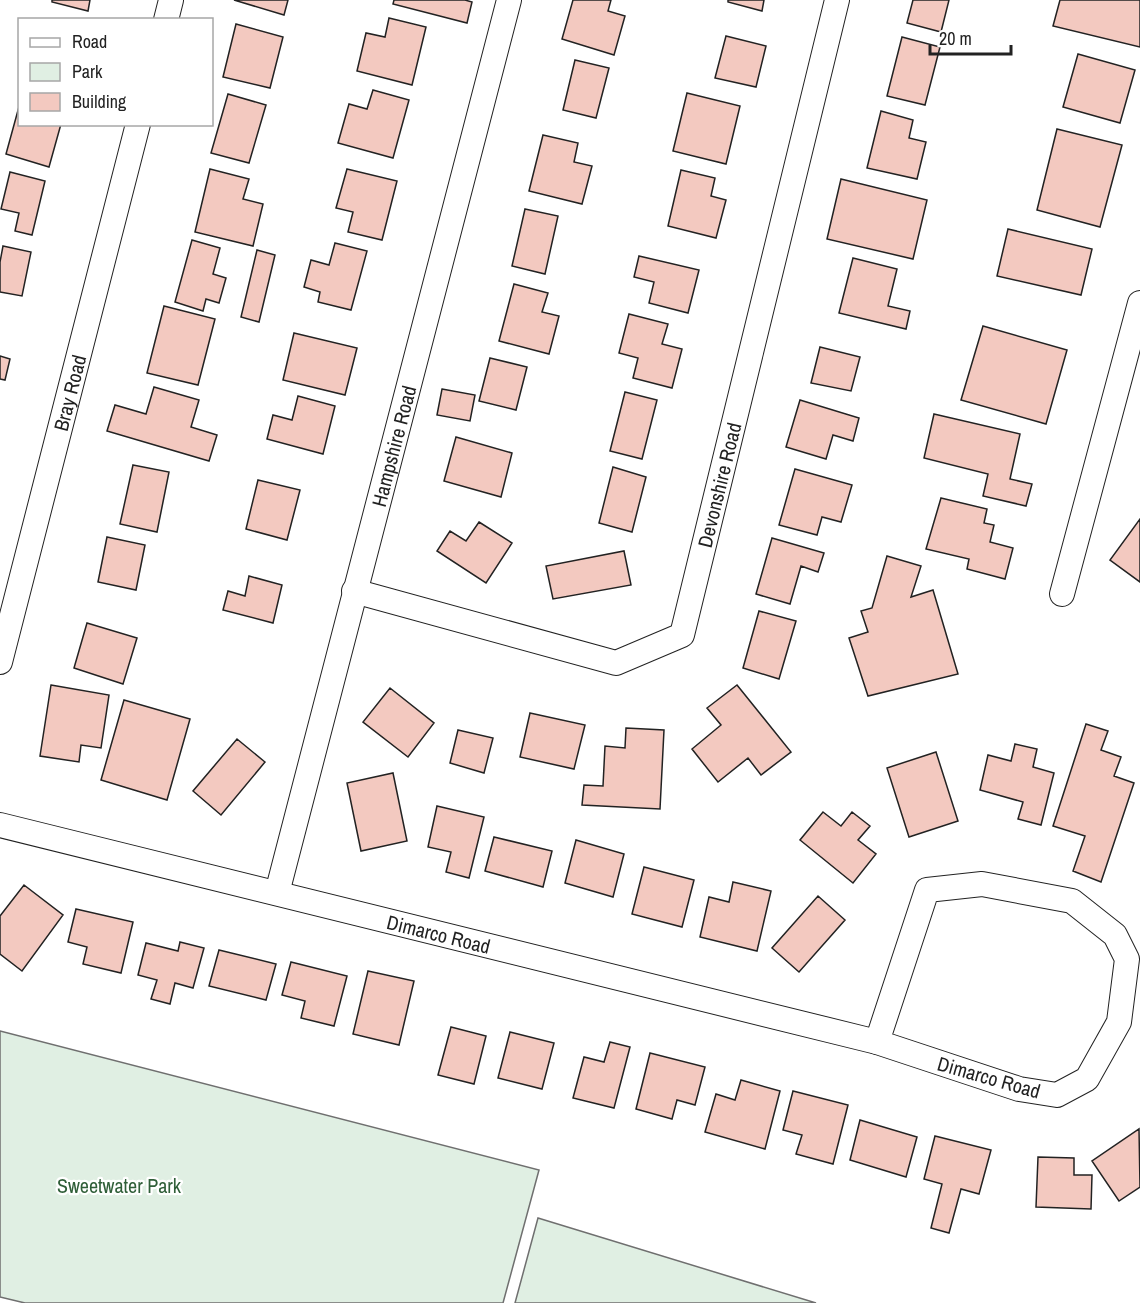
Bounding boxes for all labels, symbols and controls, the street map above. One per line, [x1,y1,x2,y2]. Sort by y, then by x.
legend [18,18,213,126]
scale bar [930,18,1011,56]
text: 20 m [939,26,972,51]
text: Road [72,29,107,54]
text: Park [72,59,103,84]
text: Building [72,89,127,114]
street label: Bray Road [46,352,92,434]
street label: Hampshire Road [365,382,422,509]
street label: Devonshire Road [690,420,747,550]
street label: Dimarco Road [384,908,493,959]
street label: Dimarco Road [934,1049,1044,1105]
park label: Sweetwater Park [57,1172,182,1199]

